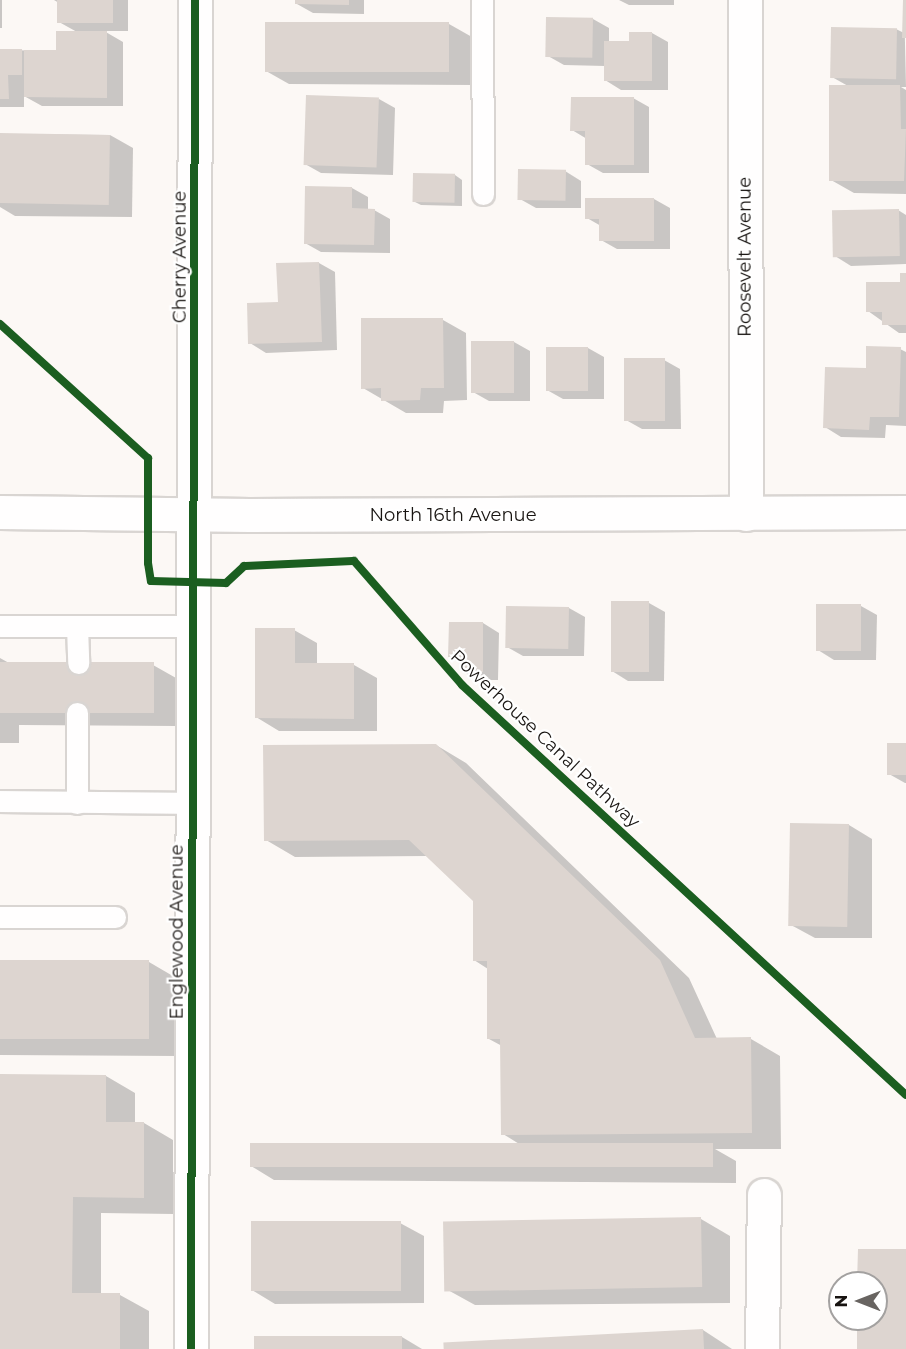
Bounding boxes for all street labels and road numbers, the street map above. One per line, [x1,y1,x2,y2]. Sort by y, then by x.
street label: Roosevelt Avenue [734,177,756,337]
street label: Cherry Avenue [169,191,191,323]
street label: North 16th Avenue [369,504,537,526]
street label: Powerhouse Canal Pathway [446,646,644,832]
street label: Englewood Avenue [166,844,188,1020]

